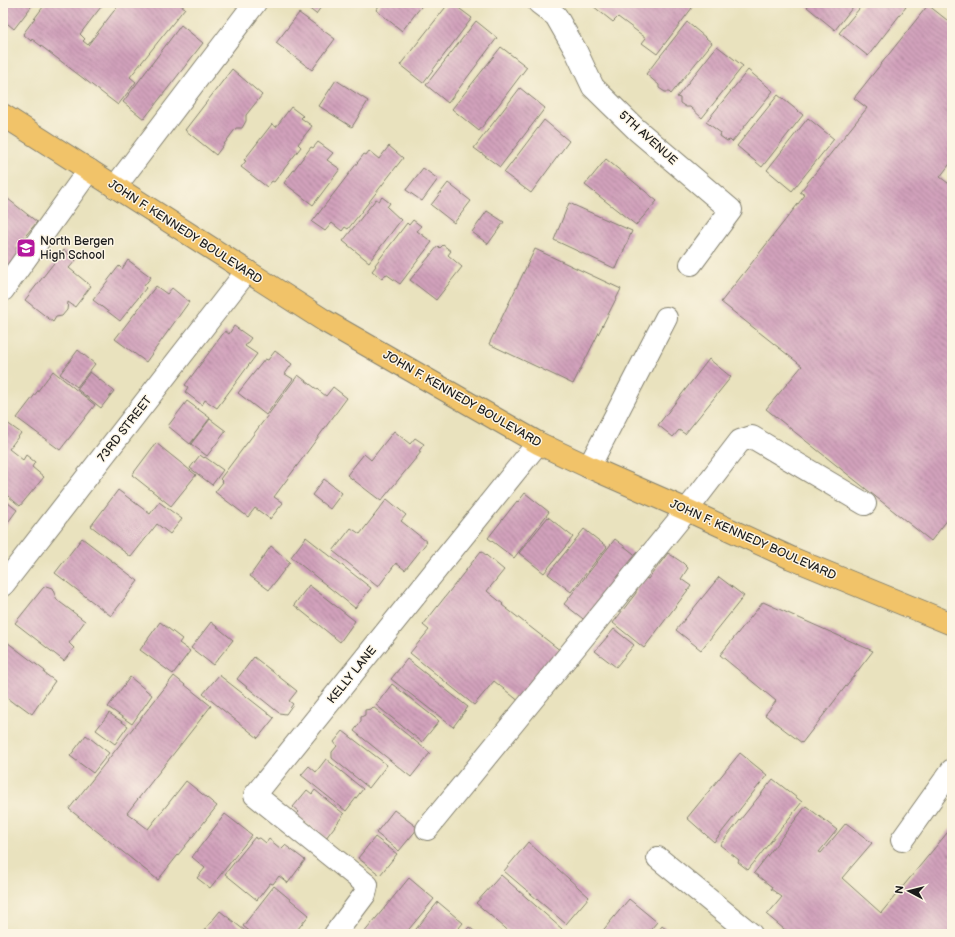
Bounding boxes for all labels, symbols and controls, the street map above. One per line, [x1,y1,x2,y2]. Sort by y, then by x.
street label: 5TH AVENUE [616,108,680,168]
street label: JOHN F. KENNEDY BOULEVARD [105,177,265,288]
place label: North Bergen High School [40,234,114,263]
school or university icon: North Bergen High School [15,237,37,259]
street label: JOHN F. KENNEDY BOULEVARD [380,347,544,451]
street label: 73RD STREET [95,392,156,465]
street label: JOHN F. KENNEDY BOULEVARD [668,496,839,584]
street label: KELLY LANE [324,643,380,707]
north arrow [889,871,929,911]
text: N [893,885,907,895]

